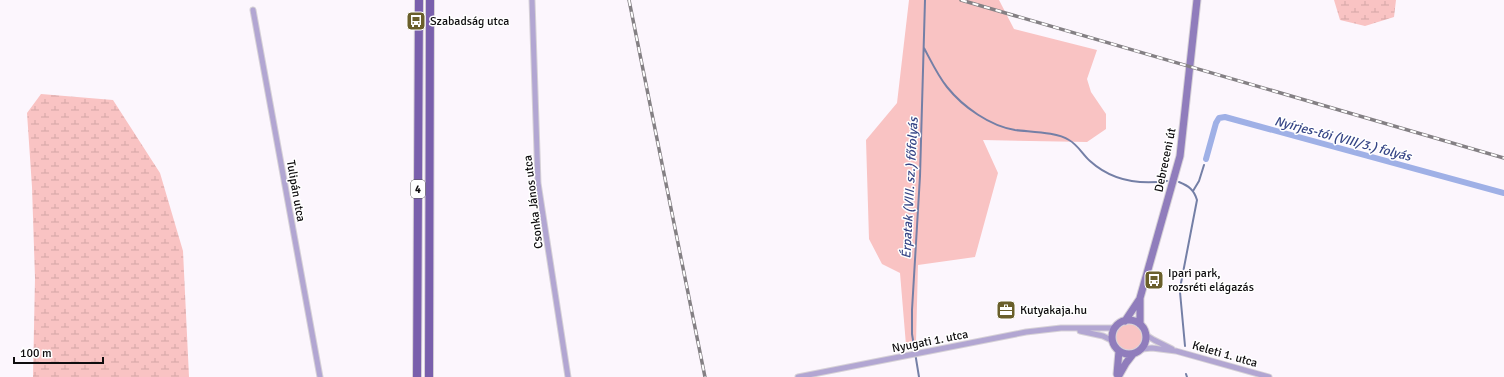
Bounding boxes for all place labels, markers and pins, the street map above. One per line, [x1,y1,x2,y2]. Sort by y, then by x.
bus stop icon: Szabadság utca [405,10,427,32]
place label: Szabadság utca [430,14,509,29]
place label: Ipari park, rozsréti elágazás [1168,266,1254,295]
bus stop icon: Ipari park, rozsréti elágazás [1143,269,1165,291]
office icon: Kutyakaja.hu [995,299,1017,321]
place label: Kutyakaja.hu [1020,303,1087,318]

